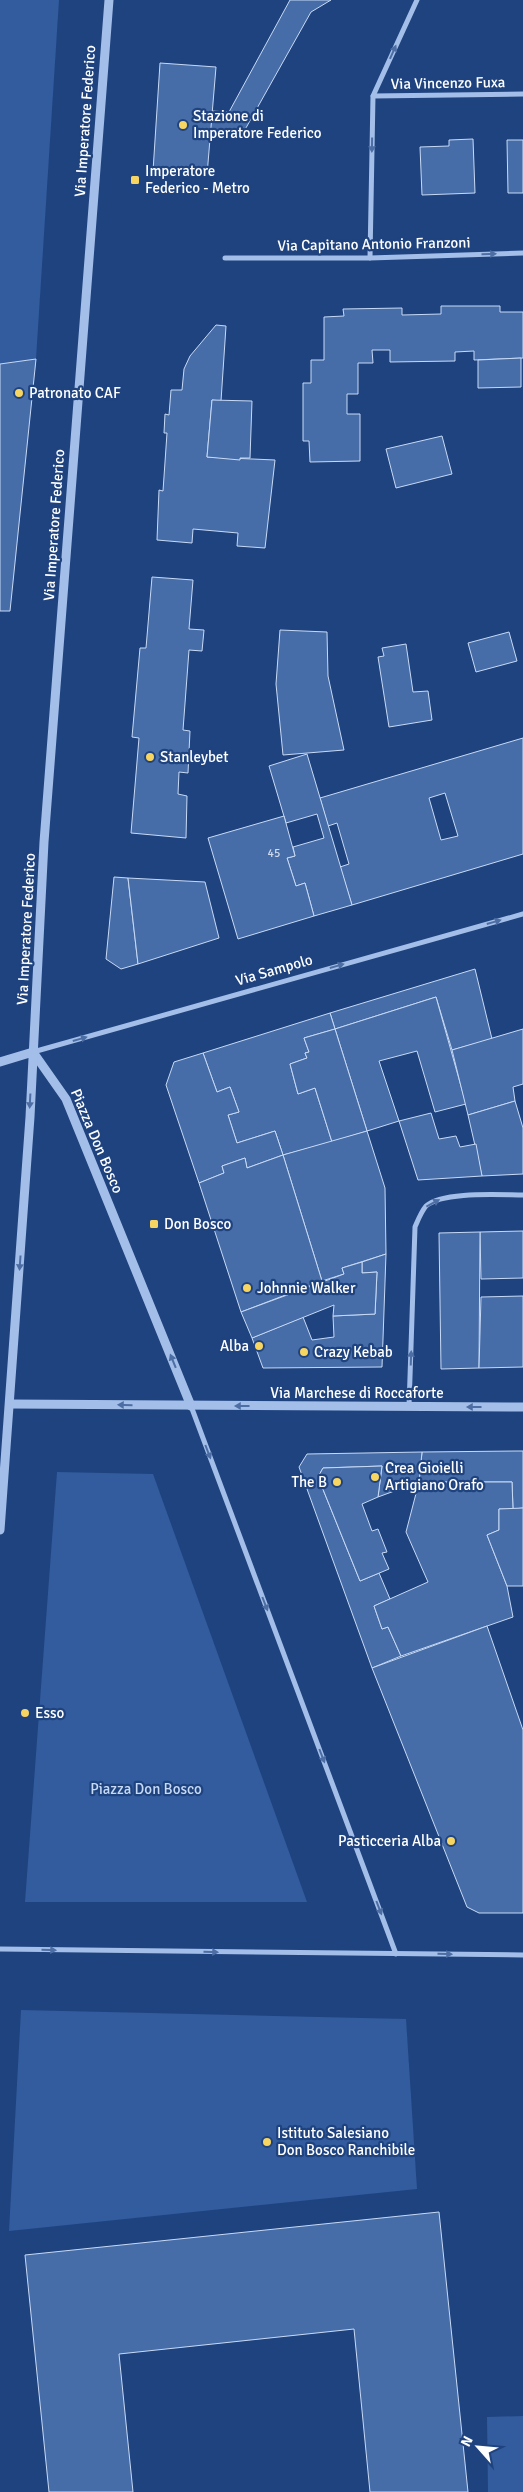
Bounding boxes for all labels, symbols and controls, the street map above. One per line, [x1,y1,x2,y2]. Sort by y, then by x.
street label: Via Imperatore Federico [71,44,99,198]
one-way arrow [390,45,398,59]
street label: Via Vincenzo Fuxa [390,73,506,93]
place label: Stazione di Imperatore Federico [193,107,322,142]
marker: Stazione di Imperatore Federico [177,119,189,131]
one-way arrow [368,137,376,153]
place label: Imperatore Federico - Metro [145,162,250,197]
marker: Imperatore Federico - Metro [129,174,141,186]
street label: Via Capitano Antonio Franzoni [277,233,471,255]
one-way arrow [481,250,497,258]
place label: Patronato CAF [29,384,121,402]
marker: Patronato CAF [13,387,25,399]
street label: Via Imperatore Federico [40,448,68,602]
place label: Stanleybet [160,748,229,766]
marker: Stanleybet [144,751,156,763]
house number: 45 [268,846,280,861]
street label: Via Imperatore Federico [13,852,39,1005]
one-way arrow [486,918,501,926]
street label: Via Sampolo [233,950,315,990]
one-way arrow [330,961,345,969]
one-way arrow [72,1035,87,1043]
street label: Piazza Don Bosco [67,1086,127,1196]
one-way arrow [26,1093,34,1109]
one-way arrow [426,1199,440,1207]
place label: Don Bosco [164,1215,231,1233]
marker: Don Bosco [148,1218,160,1230]
one-way arrow [15,1255,23,1271]
place label: Johnnie Walker [257,1279,356,1297]
marker: Johnnie Walker [241,1282,253,1294]
place label: Alba [220,1337,249,1355]
marker: Alba [253,1340,265,1352]
place label: Crazy Kebab [314,1343,393,1361]
marker: Crazy Kebab [298,1346,310,1358]
one-way arrow [407,1350,415,1366]
one-way arrow [169,1353,177,1368]
street label: Via Marchese di Roccaforte [270,1384,444,1402]
one-way arrow [117,1401,133,1409]
one-way arrow [234,1402,250,1410]
one-way arrow [466,1403,482,1411]
one-way arrow [205,1445,213,1459]
place label: Crea Gioielli Artigiano Orafo [385,1459,484,1494]
marker: Crea Gioielli Artigiano Orafo [369,1471,381,1483]
place label: The B [292,1473,327,1491]
marker: The B [331,1476,343,1488]
one-way arrow [261,1597,269,1612]
place label: Esso [35,1704,65,1722]
marker: Esso [19,1707,31,1719]
one-way arrow [318,1749,326,1764]
park label: Piazza Don Bosco [90,1780,202,1798]
place label: Pasticceria Alba [338,1832,441,1850]
marker: Pasticceria Alba [445,1835,457,1847]
one-way arrow [376,1901,383,1916]
one-way arrow [41,1946,57,1954]
one-way arrow [203,1948,219,1956]
one-way arrow [437,1950,453,1958]
place label: Istituto Salesiano Don Bosco Ranchibile [277,2124,415,2159]
marker: Istituto Salesiano Don Bosco Ranchibile [261,2136,273,2148]
north arrow [453,2422,503,2472]
text: N [457,2433,477,2450]

